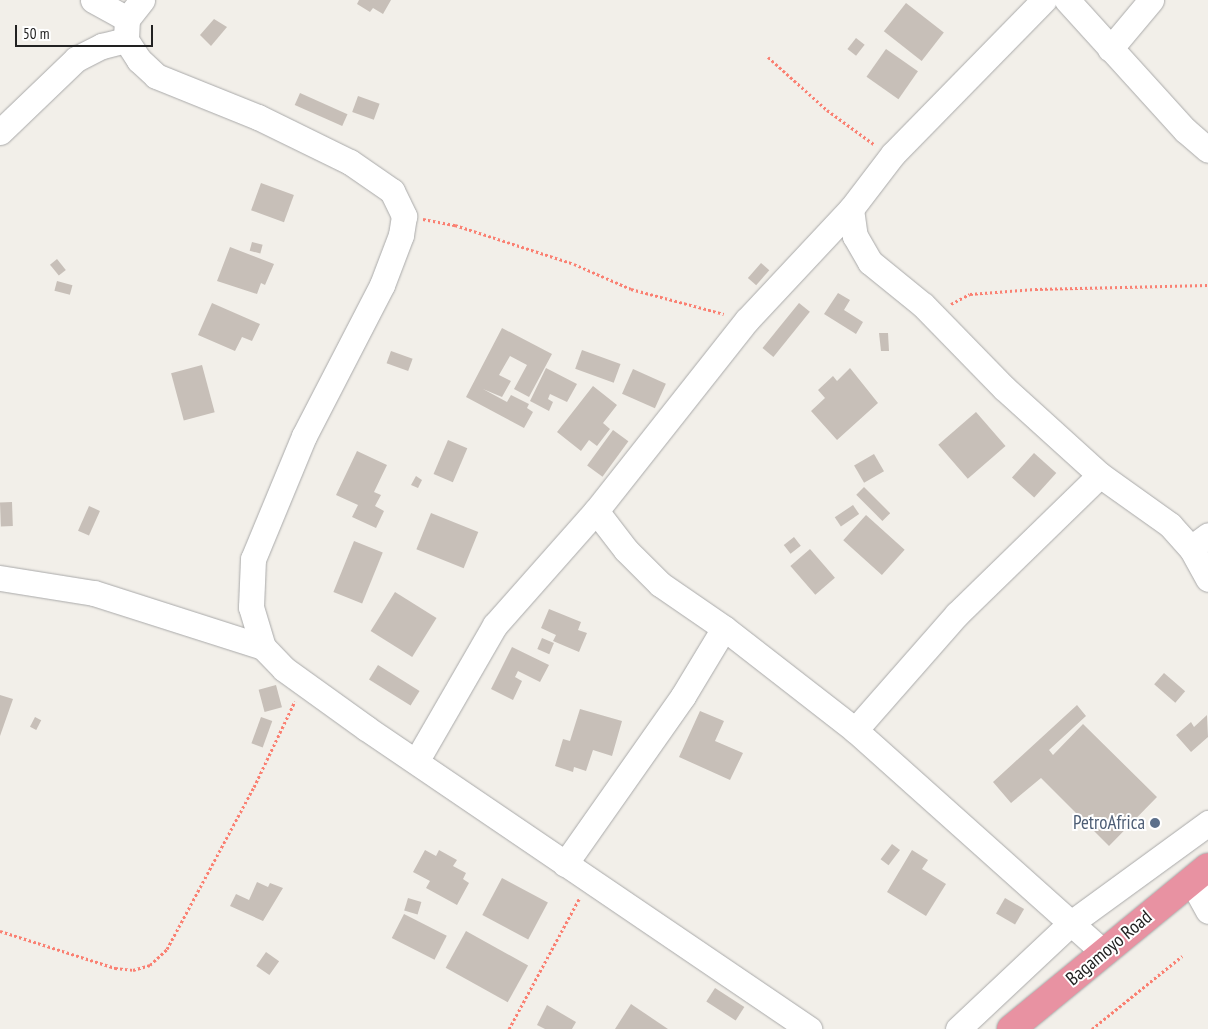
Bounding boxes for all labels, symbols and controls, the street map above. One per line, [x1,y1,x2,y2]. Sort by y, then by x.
scale bar [18,15,155,47]
text: 50 m [23,24,49,43]
place label: PetroAfrica [1073,812,1145,834]
marker: PetroAfrica [1149,817,1161,829]
street label: Bagamoyo Road [1062,906,1156,990]

